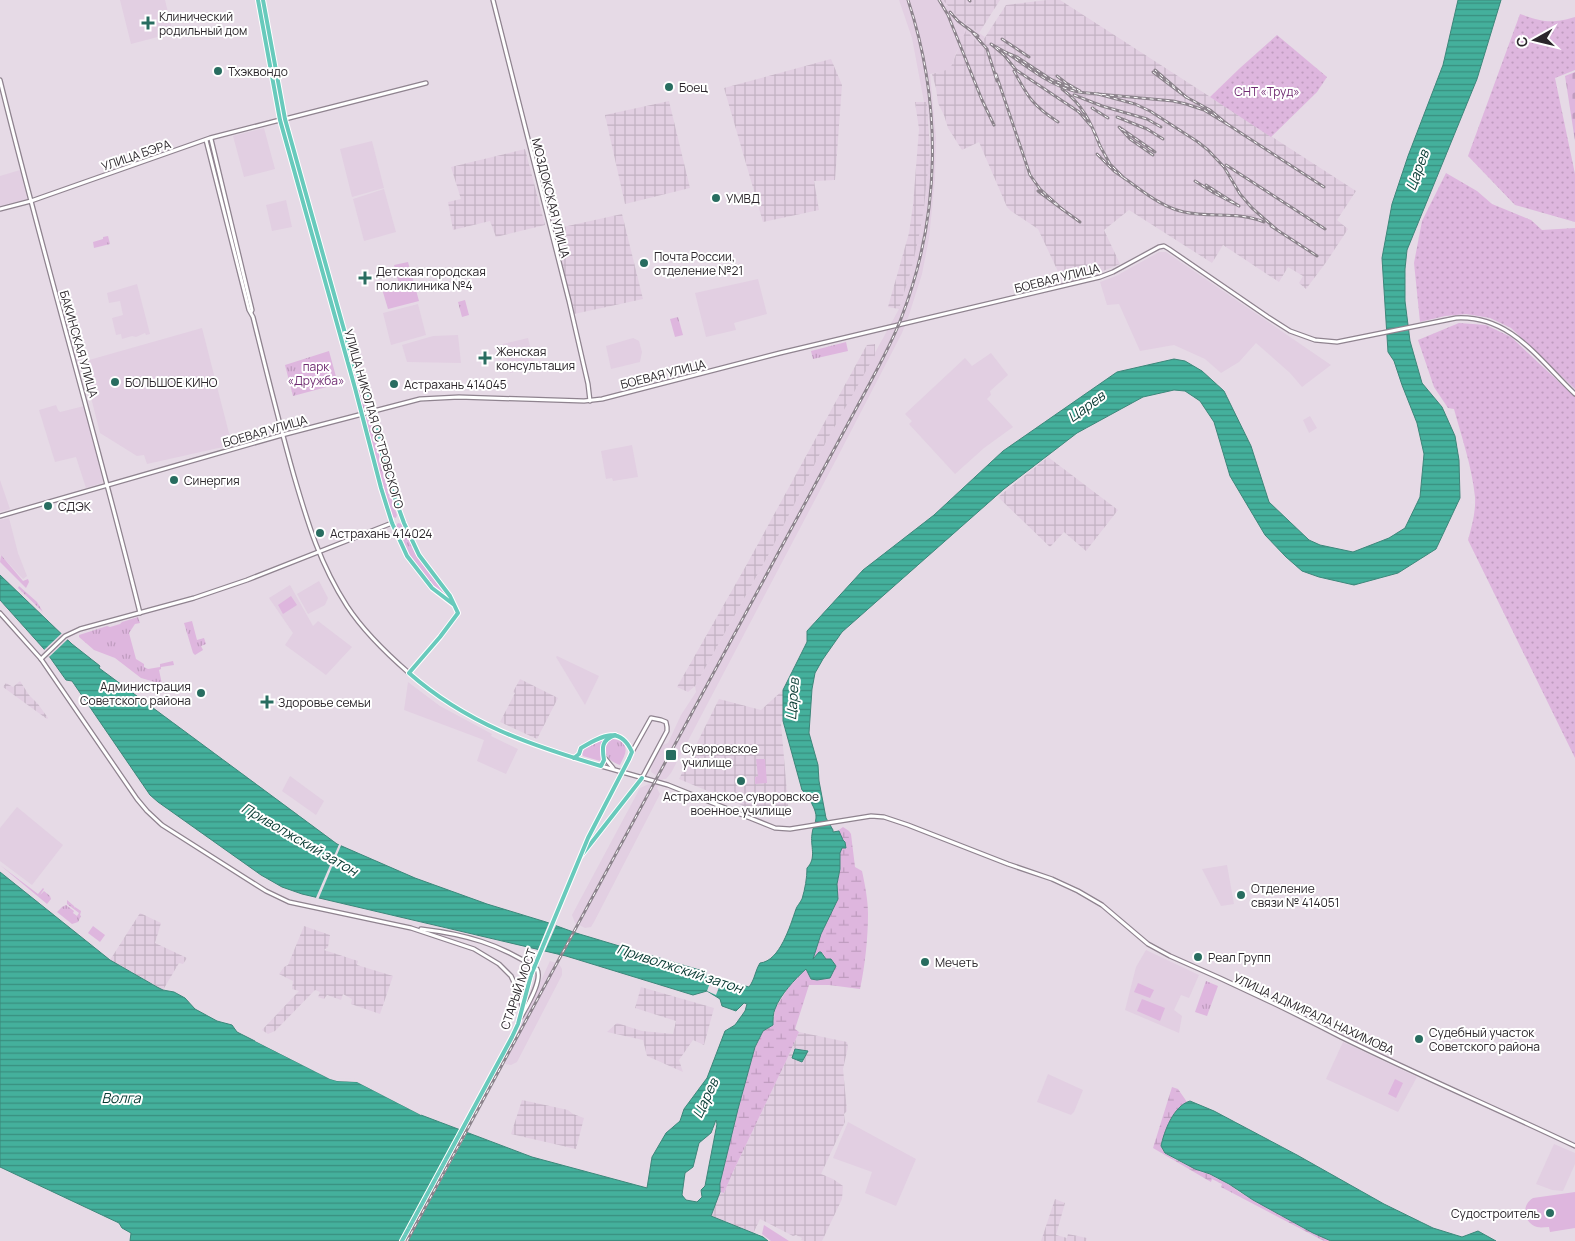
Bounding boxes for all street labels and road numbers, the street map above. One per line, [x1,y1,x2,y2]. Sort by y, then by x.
street label: УЛИЦА БЭРА [99,135,173,175]
street label: МОЗДОКСКАЯ УЛИЦА [528,136,574,260]
street label: БОЕВАЯ УЛИЦА [1013,259,1102,297]
street label: БАКИНСКАЯ УЛИЦА [56,288,103,400]
street label: УЛИЦА НИКОЛАЯ ОСТРОВСКОГО [340,327,408,511]
street label: БОЕВАЯ УЛИЦА [619,355,708,393]
street label: БОЕВАЯ УЛИЦА [221,411,310,451]
street label: СТАРЫЙ МОСТ [496,945,540,1032]
street label: УЛИЦА АДМИРАЛА НАХИМОВА [1231,969,1397,1059]

